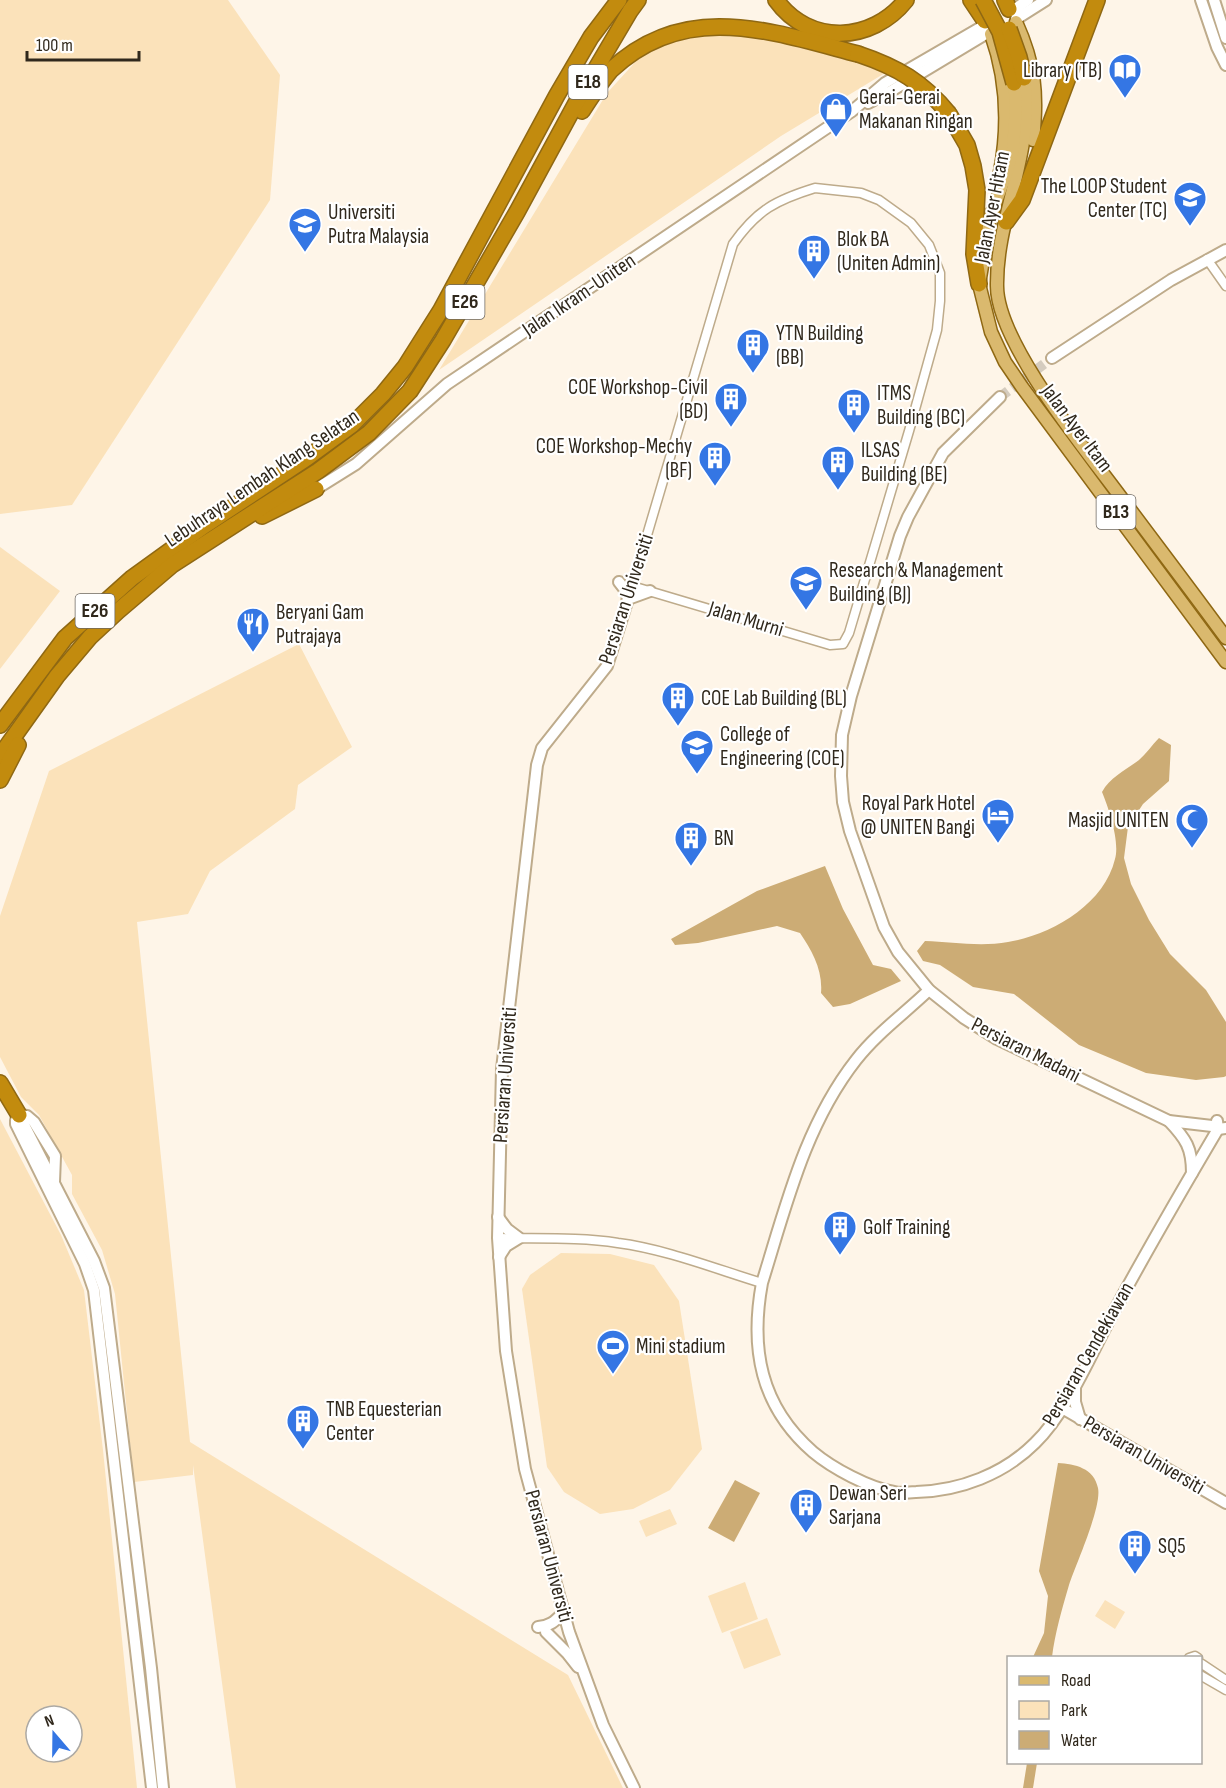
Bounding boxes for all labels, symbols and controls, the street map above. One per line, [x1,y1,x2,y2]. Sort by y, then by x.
scale bar [27,24,140,62]
text: 100 m [36,35,73,56]
library icon: Library (TB) [1107,52,1143,99]
place label: Library (TB) [1023,58,1102,83]
road number: E18 [568,65,608,99]
place label: Gerai-Gerai Makanan Ringan [859,85,973,134]
shop icon: Gerai-Gerai Makanan Ringan [818,91,854,138]
street label: Jalan Ayer Hitam [969,149,1015,266]
place label: The LOOP Student Center (TC) [1041,174,1167,223]
school or university icon: The LOOP Student Center (TC) [1172,180,1208,227]
place label: Universiti Putra Malaysia [328,200,429,249]
school or university icon: Universiti Putra Malaysia [287,206,323,253]
place label: Blok BA (Uniten Admin) [837,227,940,276]
building icon: Blok BA (Uniten Admin) [796,233,832,280]
street label: Jalan Ikram-Uniten [517,248,640,343]
road number: E26 [446,285,484,319]
place label: YTN Building (BB) [776,321,863,370]
building icon: YTN Building (BB) [735,327,771,374]
place label: COE Workshop-Civil (BD) [568,375,708,424]
street label: Jalan Ayer Itam [1035,378,1118,477]
building icon: COE Workshop-Civil (BD) [713,381,749,428]
place label: ITMS Building (BC) [877,381,965,430]
building icon: ITMS Building (BC) [836,387,872,434]
street label: Lebuhraya Lembah Klang Selatan [160,404,364,552]
place label: COE Workshop-Mechy (BF) [536,434,692,483]
place label: ILSAS Building (BE) [861,438,947,487]
building icon: COE Workshop-Mechy (BF) [697,440,733,487]
building icon: ILSAS Building (BE) [820,444,856,491]
road number: B13 [1096,495,1136,529]
street label: Persiaran Universiti [593,531,659,667]
place label: Research & Management Building (BJ) [829,558,1003,607]
school or university icon: Research & Management Building (BJ) [788,564,824,611]
road number: E26 [76,594,115,628]
street label: Jalan Murni [705,596,786,642]
place label: Beryani Gam Putrajaya [276,600,364,649]
restaurant icon: Beryani Gam Putrajaya [235,606,271,653]
building icon: COE Lab Building (BL) [660,680,696,727]
place label: COE Lab Building (BL) [701,686,847,711]
place label: College of Engineering (COE) [720,722,845,771]
school or university icon: College of Engineering (COE) [679,728,715,775]
place label: Royal Park Hotel @ UNITEN Bangi [861,791,975,840]
hotel icon: Royal Park Hotel @ UNITEN Bangi [980,797,1016,844]
mosque icon: Masjid UNITEN [1174,802,1210,849]
place label: Masjid UNITEN [1068,808,1169,833]
building icon: BN [673,820,709,867]
place label: BN [714,826,734,851]
street label: Persiaran Universiti [488,1006,522,1144]
street label: Persiaran Madani [967,1012,1085,1088]
building icon: Golf Training [822,1209,858,1256]
place label: Golf Training [863,1215,950,1240]
street label: Persiaran Cendekiawan [1037,1278,1139,1430]
sports icon: Mini stadium [595,1328,631,1375]
place label: Mini stadium [636,1334,725,1359]
place label: TNB Equesterian Center [326,1397,442,1446]
building icon: TNB Equesterian Center [285,1403,321,1450]
street label: Persiaran Universiti [1079,1410,1209,1500]
place label: Dewan Seri Sarjana [829,1481,907,1530]
street label: Persiaran Universiti [519,1487,579,1625]
building icon: Dewan Seri Sarjana [788,1487,824,1534]
building icon: SQ5 [1117,1528,1153,1575]
place label: SQ5 [1158,1534,1186,1559]
legend [1007,1656,1202,1764]
text: Road [1061,1670,1091,1691]
text: Park [1061,1700,1087,1721]
north arrow [24,1704,84,1764]
text: N [42,1711,57,1732]
text: Water [1061,1730,1097,1751]

